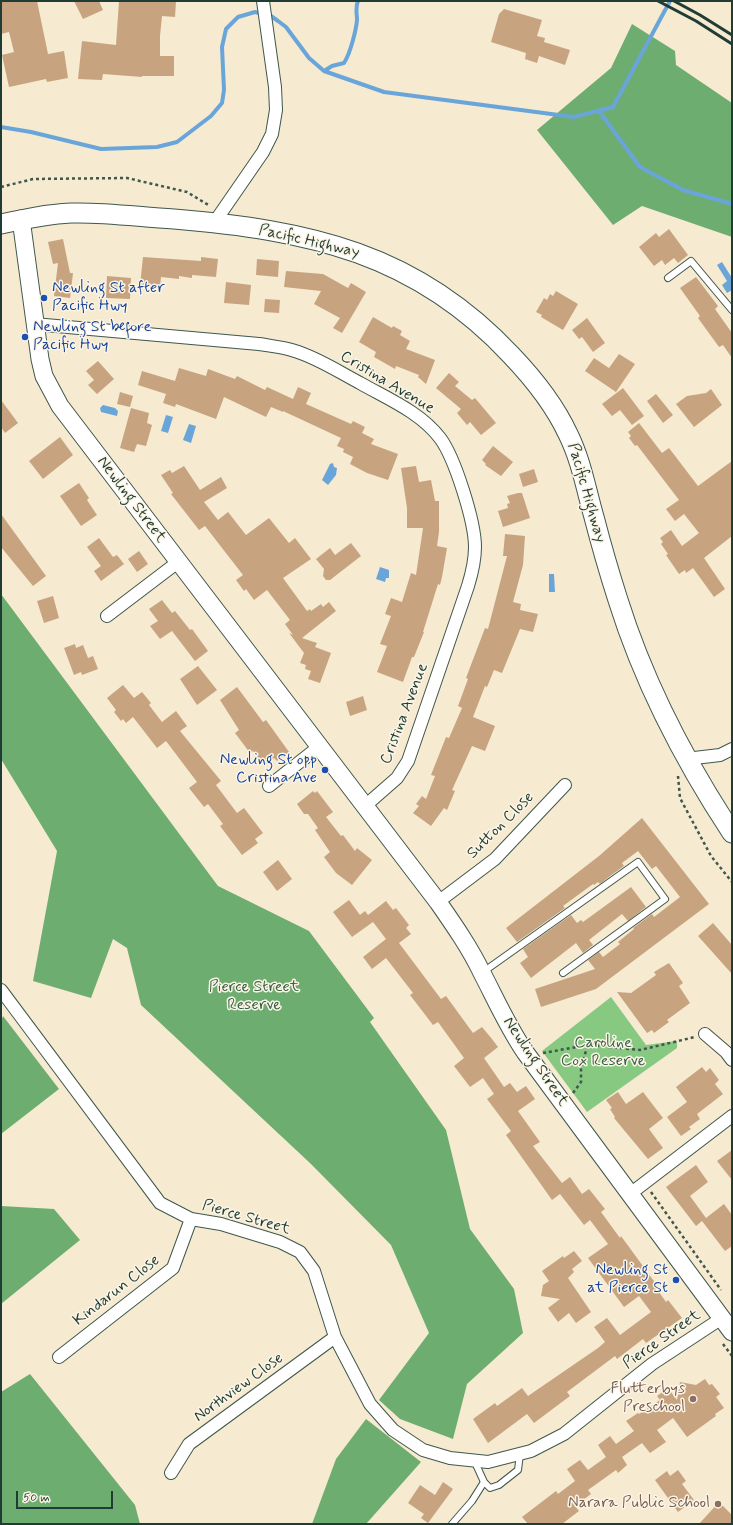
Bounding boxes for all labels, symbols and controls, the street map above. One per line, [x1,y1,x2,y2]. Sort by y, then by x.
street label: Pacific Highway [257,221,361,263]
place label: Newling St after Pacific Hwy [52,279,165,317]
marker: Newling St after Pacific Hwy [39,293,49,303]
place label: Newling St before Pacific Hwy [33,318,151,356]
marker: Newling St before Pacific Hwy [20,332,30,342]
street label: Cristina Avenue [336,347,438,419]
street label: Pacific Highway [563,441,609,545]
street label: Newling Street [92,453,170,547]
street label: Cristina Avenue [377,661,433,767]
place label: Newling St opp Cristina Ave [220,751,317,789]
marker: Newling St opp Cristina Ave [320,765,330,775]
street label: Sutton Close [464,789,538,863]
park label: Pierce Street Reserve [209,978,299,1016]
street label: Newling Street [498,1014,572,1110]
park label: Caroline Cox Reserve [561,1034,645,1072]
street label: Pierce Street [200,1196,292,1240]
street label: Kindarun Close [70,1251,164,1331]
place label: Newling St at Pierce St [587,1261,668,1299]
marker: Newling St at Pierce St [671,1275,681,1285]
street label: Pierce Street [619,1306,705,1374]
street label: Northview Close [191,1349,287,1427]
place label: Flutterbys Preschool [611,1380,685,1418]
marker: Flutterbys Preschool [688,1394,698,1404]
scale bar [18,1483,115,1509]
text: 50 m [23,1490,50,1506]
place label: Narara Public School [568,1494,710,1514]
marker: Narara Public School [713,1499,723,1509]

